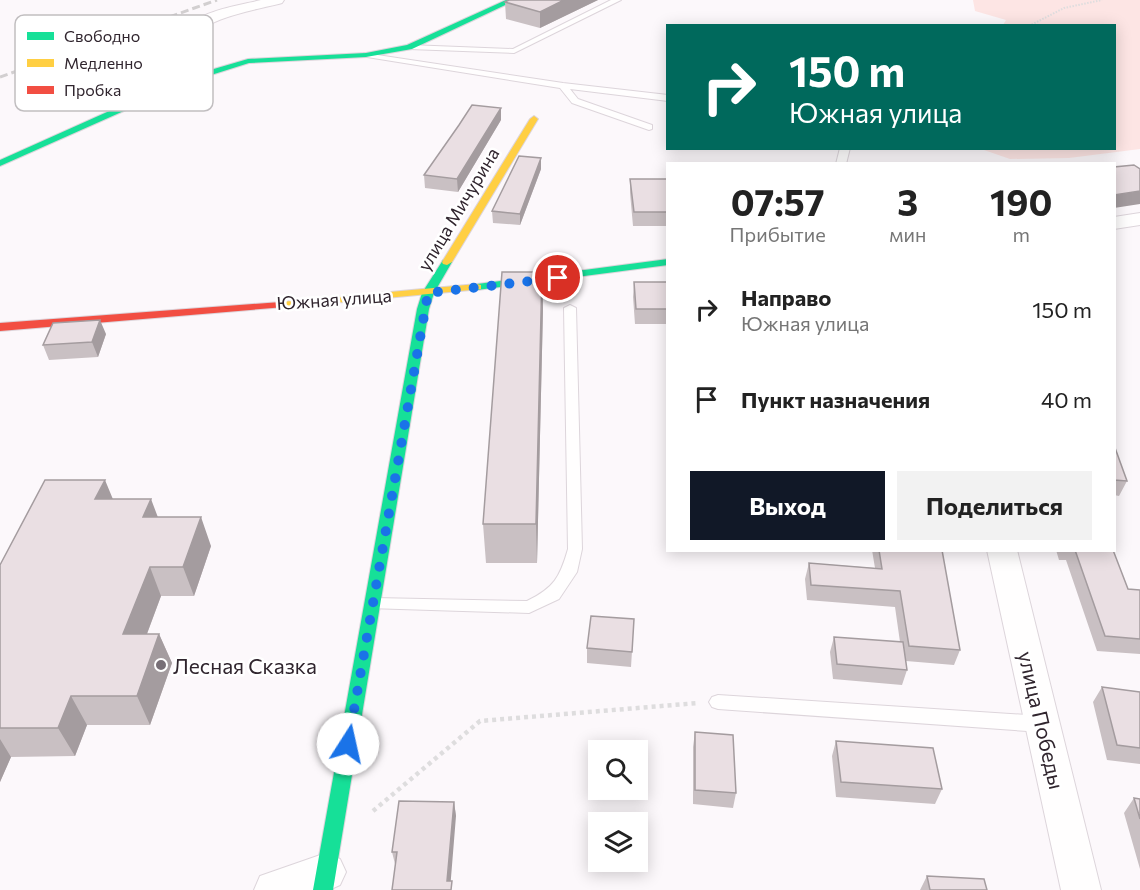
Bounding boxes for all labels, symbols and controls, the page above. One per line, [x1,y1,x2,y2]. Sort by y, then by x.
legend [15,15,213,111]
text: Свободно [64,26,140,45]
text: 150 m [789,44,905,96]
icon: right [690,48,768,126]
text: Медленно [64,53,143,72]
text: Пробка [64,80,121,99]
text: Южная улица [789,96,962,129]
street label: улица Мичурина [413,144,503,274]
text: 07:57 [731,179,824,223]
text: 3 [897,179,918,223]
text: 190 [990,179,1052,223]
text: Прибытие [730,222,826,246]
text: мин [889,222,926,246]
text: m [1012,222,1030,246]
pin [532,252,583,303]
icon: arrive [541,261,574,294]
street label: Южная улица [276,284,392,314]
text: Направо [741,284,831,311]
icon: right [690,293,723,326]
text: 150 m [1032,296,1092,323]
text: Южная улица [741,311,869,335]
icon: arrive [690,383,723,416]
text: Пункт назначения [741,386,930,413]
text: 40 m [1041,386,1092,413]
button: Выход [690,471,885,540]
button: Поделиться [897,471,1092,540]
street label: улица Победы [1014,648,1070,792]
place label: Лесная Сказка [173,653,317,678]
marker: Лесная Сказка [154,658,168,672]
position arrow [316,712,380,776]
map controls [588,740,648,872]
button: search [588,740,648,800]
button: layers [588,812,648,872]

